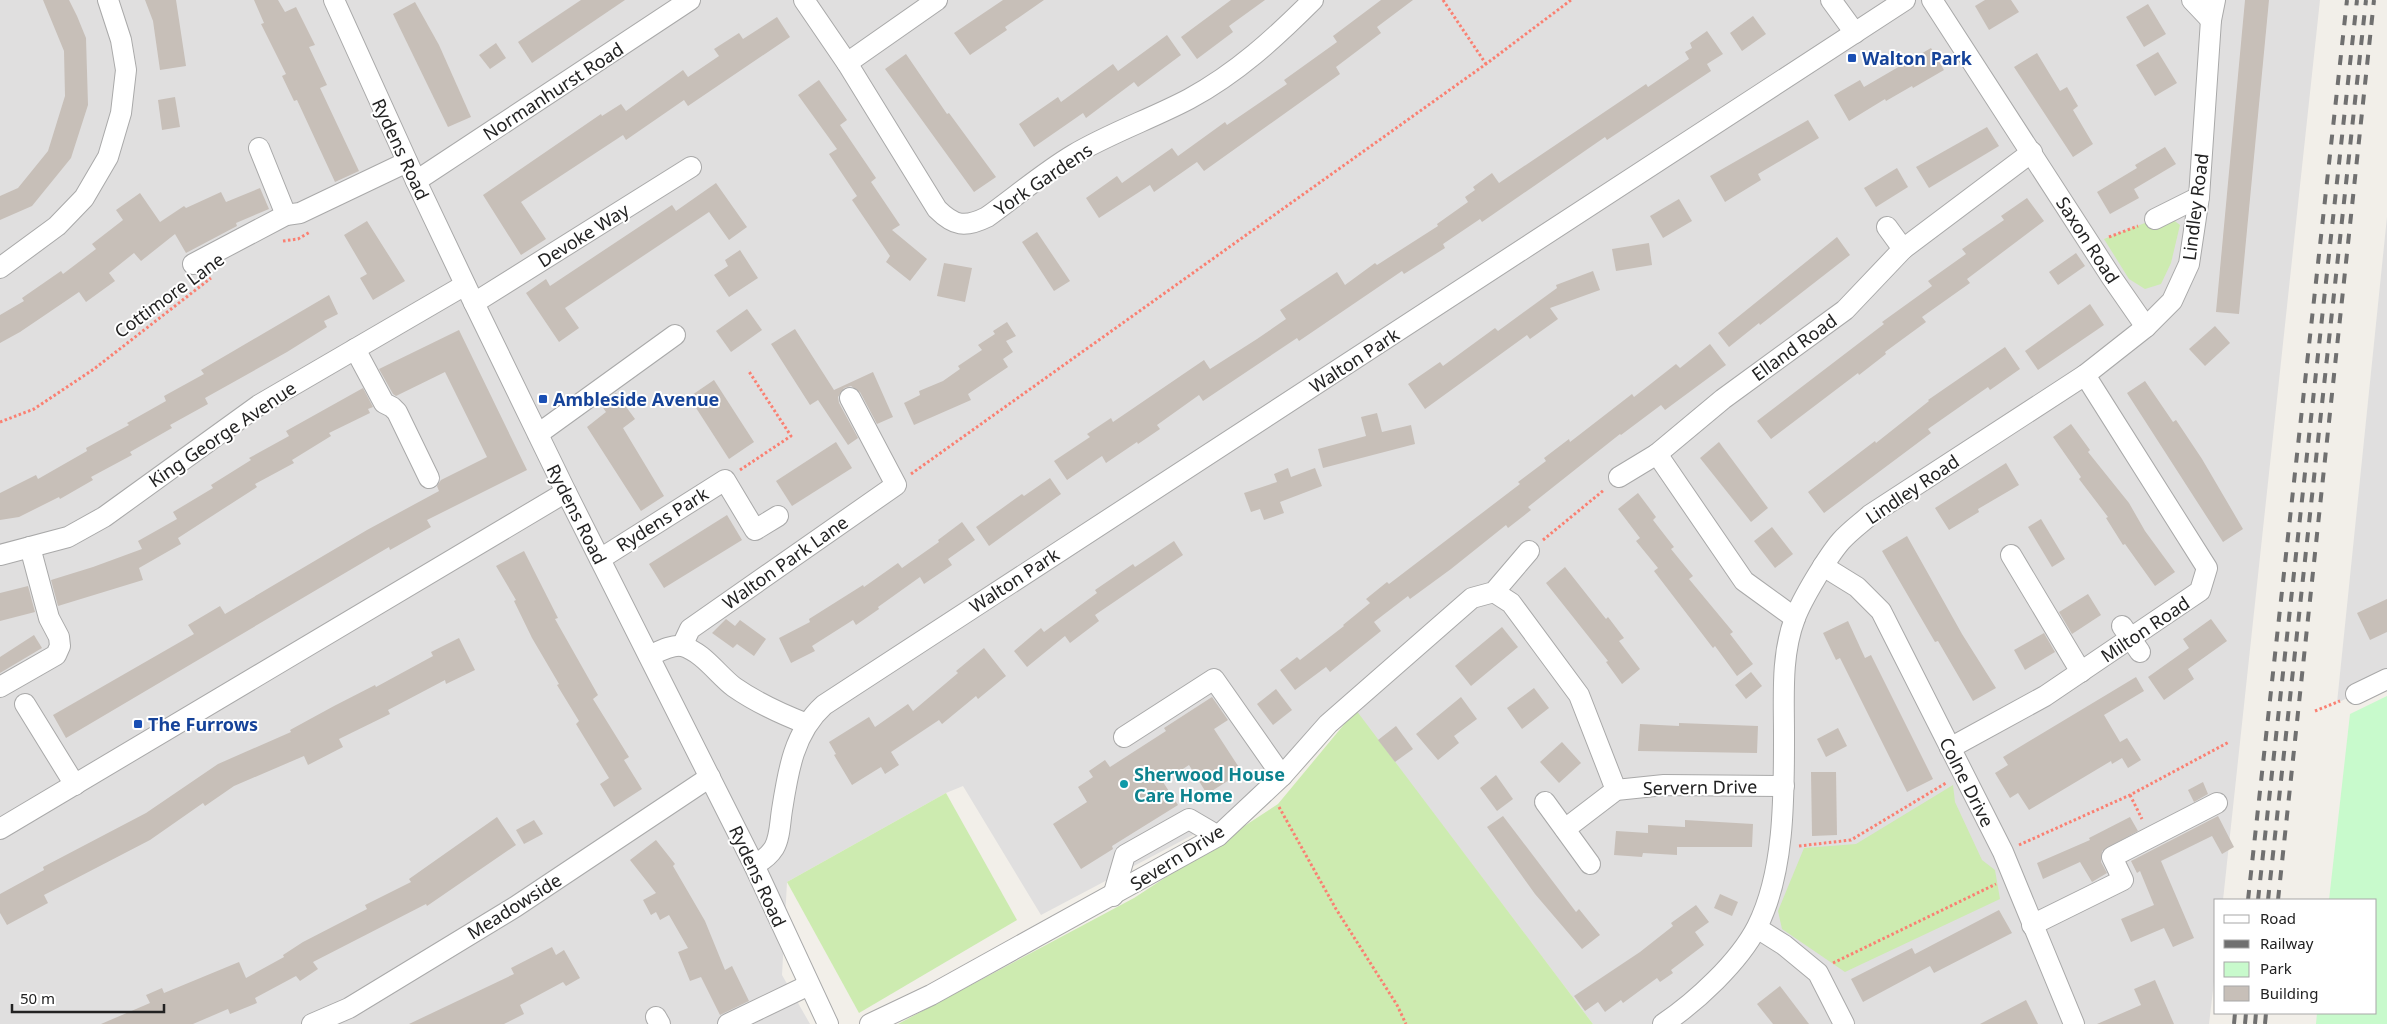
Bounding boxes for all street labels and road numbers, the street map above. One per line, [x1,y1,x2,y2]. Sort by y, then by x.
street label: Normanhurst Road [478,37,628,145]
street label: Rydens Road [367,94,435,204]
street label: York Gardens [989,137,1097,221]
street label: Lindley Road [2177,152,2213,262]
street label: Saxon Road [2051,192,2125,288]
street label: Devoke Way [533,197,634,272]
street label: Cottimore Lane [109,247,229,343]
street label: Elland Road [1747,308,1841,386]
street label: Walton Park [1305,322,1404,398]
street label: King George Avenue [144,376,300,492]
street label: Lindley Road [1861,449,1963,529]
street label: Rydens Road [542,460,612,568]
street label: Rydens Park [612,481,713,557]
street label: Walton Park Lane [718,510,852,614]
street label: Walton Park [965,542,1064,618]
street label: Milton Road [2096,591,2194,667]
street label: Colne Drive [1934,733,2000,831]
street label: Servern Drive [1643,774,1757,800]
street label: Severn Drive [1125,819,1229,895]
street label: Rydens Road [724,821,792,931]
street label: Meadowside [462,868,566,944]

